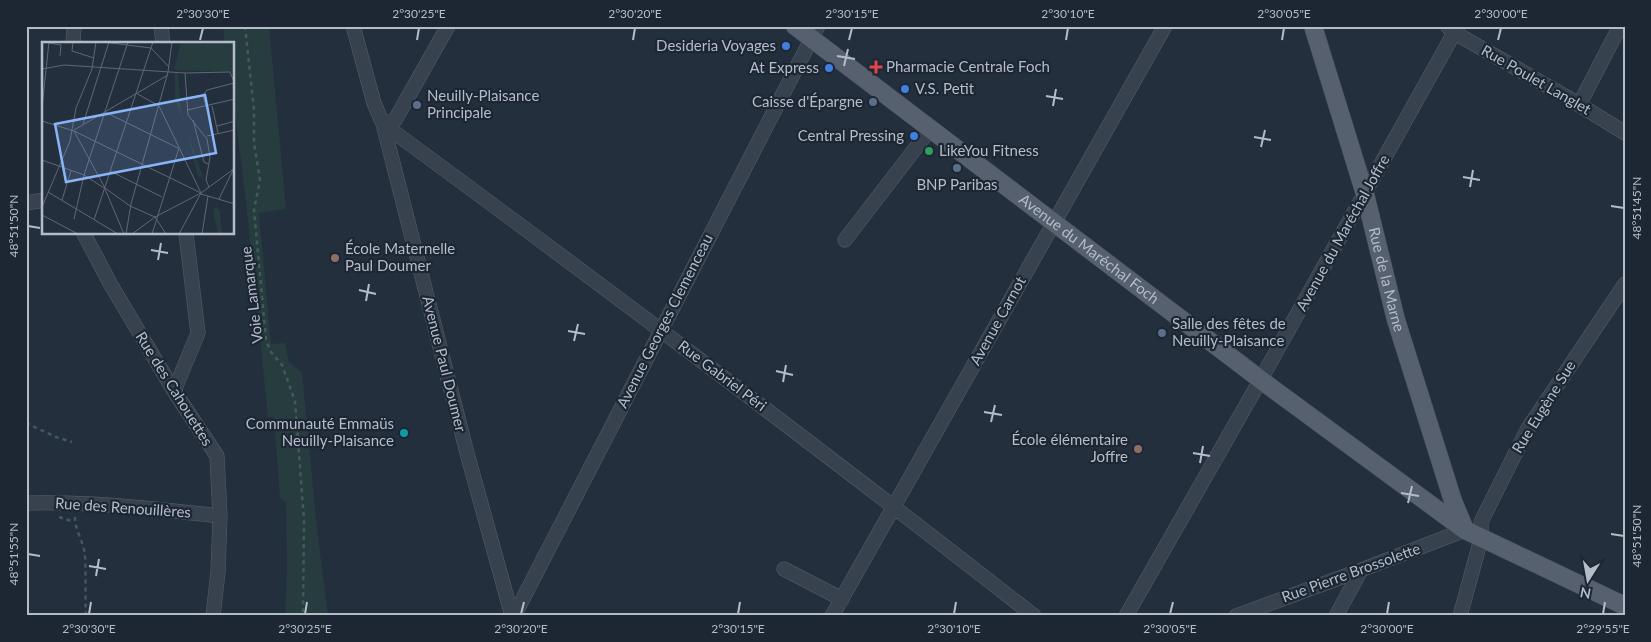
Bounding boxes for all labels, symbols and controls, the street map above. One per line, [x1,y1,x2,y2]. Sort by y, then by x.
text: 2°30'30"E [176,6,230,21]
text: 2°30'25"E [392,6,446,21]
text: 2°30'20"E [608,6,662,21]
text: 2°30'15"E [825,6,879,21]
text: 2°30'10"E [1041,6,1095,21]
text: 2°30'05"E [1257,6,1311,21]
text: 2°30'00"E [1474,6,1528,21]
place label: Desideria Voyages [656,36,776,54]
marker: Desideria Voyages [780,40,792,52]
street label: Rue Poulet Langlet [1479,40,1595,118]
inset map [42,42,235,235]
place label: Pharmacie Centrale Foch [886,57,1050,75]
place label: At Express [749,58,819,76]
marker: Pharmacie Centrale Foch [870,61,882,73]
marker: At Express [823,62,835,74]
place label: V.S. Petit [915,79,975,97]
marker: V.S. Petit [899,83,911,95]
place label: Neuilly-Plaisance Principale [427,86,539,121]
place label: Caisse d'Épargne [752,92,863,110]
marker: Caisse d'Épargne [867,96,879,108]
marker: Neuilly-Plaisance Principale [411,99,423,111]
place label: Central Pressing [798,126,904,144]
marker: Central Pressing [908,130,920,142]
place label: LikeYou Fitness [939,141,1039,159]
marker: LikeYou Fitness [923,145,935,157]
street label: Avenue du Maréchal Joffre [1292,151,1393,314]
marker: BNP Paribas [951,162,963,174]
place label: BNP Paribas [916,175,998,193]
text: 48°51'45"N [1629,177,1644,239]
street label: Avenue du Maréchal Foch [1016,190,1163,307]
text: 48°51'50"N [6,195,21,257]
street label: Rue de la Marne [1365,225,1409,334]
street label: Avenue Georges Clemenceau [612,231,716,411]
place label: École Maternelle Paul Doumer [345,239,455,274]
street label: Voie Lamarque [236,245,266,345]
marker: École Maternelle Paul Doumer [329,252,341,264]
street label: Avenue Carnot [965,273,1029,368]
street label: Avenue Paul Doumer [419,294,471,434]
place label: Salle des fêtes de Neuilly-Plaisance [1172,314,1286,349]
marker: Salle des fêtes de Neuilly-Plaisance [1156,327,1168,339]
street label: Rue des Cahouettes [132,328,217,449]
street label: Rue Gabriel Péri [675,336,770,414]
street label: Rue Eugène Sue [1507,357,1579,456]
place label: Communauté Emmaüs Neuilly-Plaisance [246,414,394,449]
marker: Communauté Emmaüs Neuilly-Plaisance [398,427,410,439]
place label: École élémentaire Joffre [1011,430,1128,465]
marker: École élémentaire Joffre [1132,443,1144,455]
street label: Rue des Renouillères [55,493,192,521]
text: 48°51'50"N [1629,505,1644,567]
text: 48°51'55"N [6,523,21,585]
street label: Rue Pierre Brossolette [1279,539,1423,606]
north arrow [1564,554,1614,604]
text: N [1579,584,1592,603]
text: 2°30'30"E [62,621,116,636]
text: 2°30'25"E [278,621,332,636]
text: 2°30'20"E [494,621,548,636]
text: 2°30'15"E [711,621,765,636]
text: 2°30'10"E [927,621,981,636]
text: 2°30'05"E [1143,621,1197,636]
text: 2°30'00"E [1360,621,1414,636]
text: 2°29'55"E [1576,621,1630,636]

